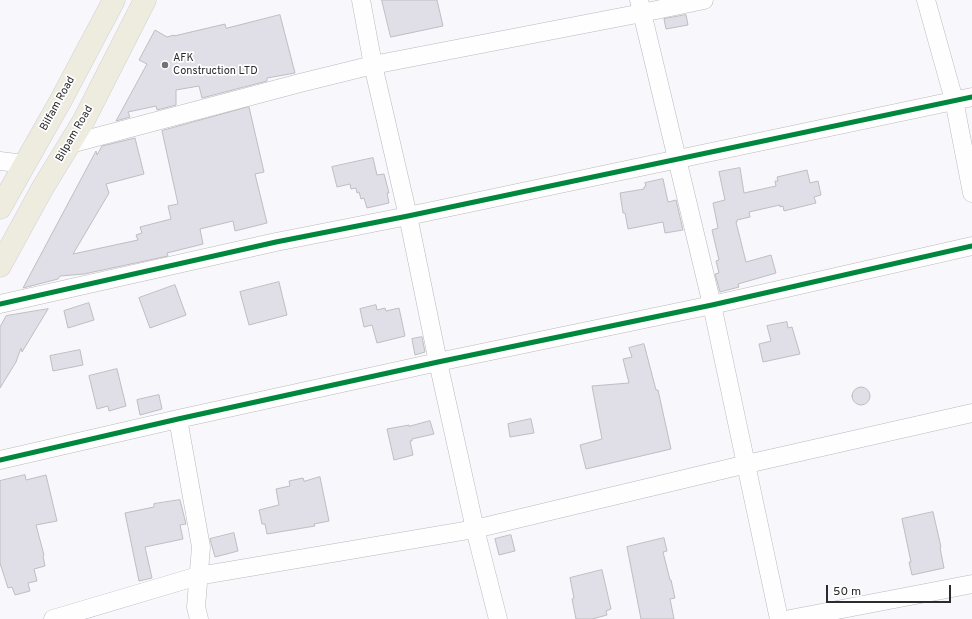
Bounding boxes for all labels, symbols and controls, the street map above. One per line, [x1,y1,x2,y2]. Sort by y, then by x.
place label: AFK Construction LTD [173,52,258,78]
marker: AFK Construction LTD [160,60,170,70]
street label: Bilfam Road [38,75,78,133]
street label: Bilpam Road [54,104,96,164]
scale bar [828,577,953,603]
text: 50 m [833,584,861,600]

